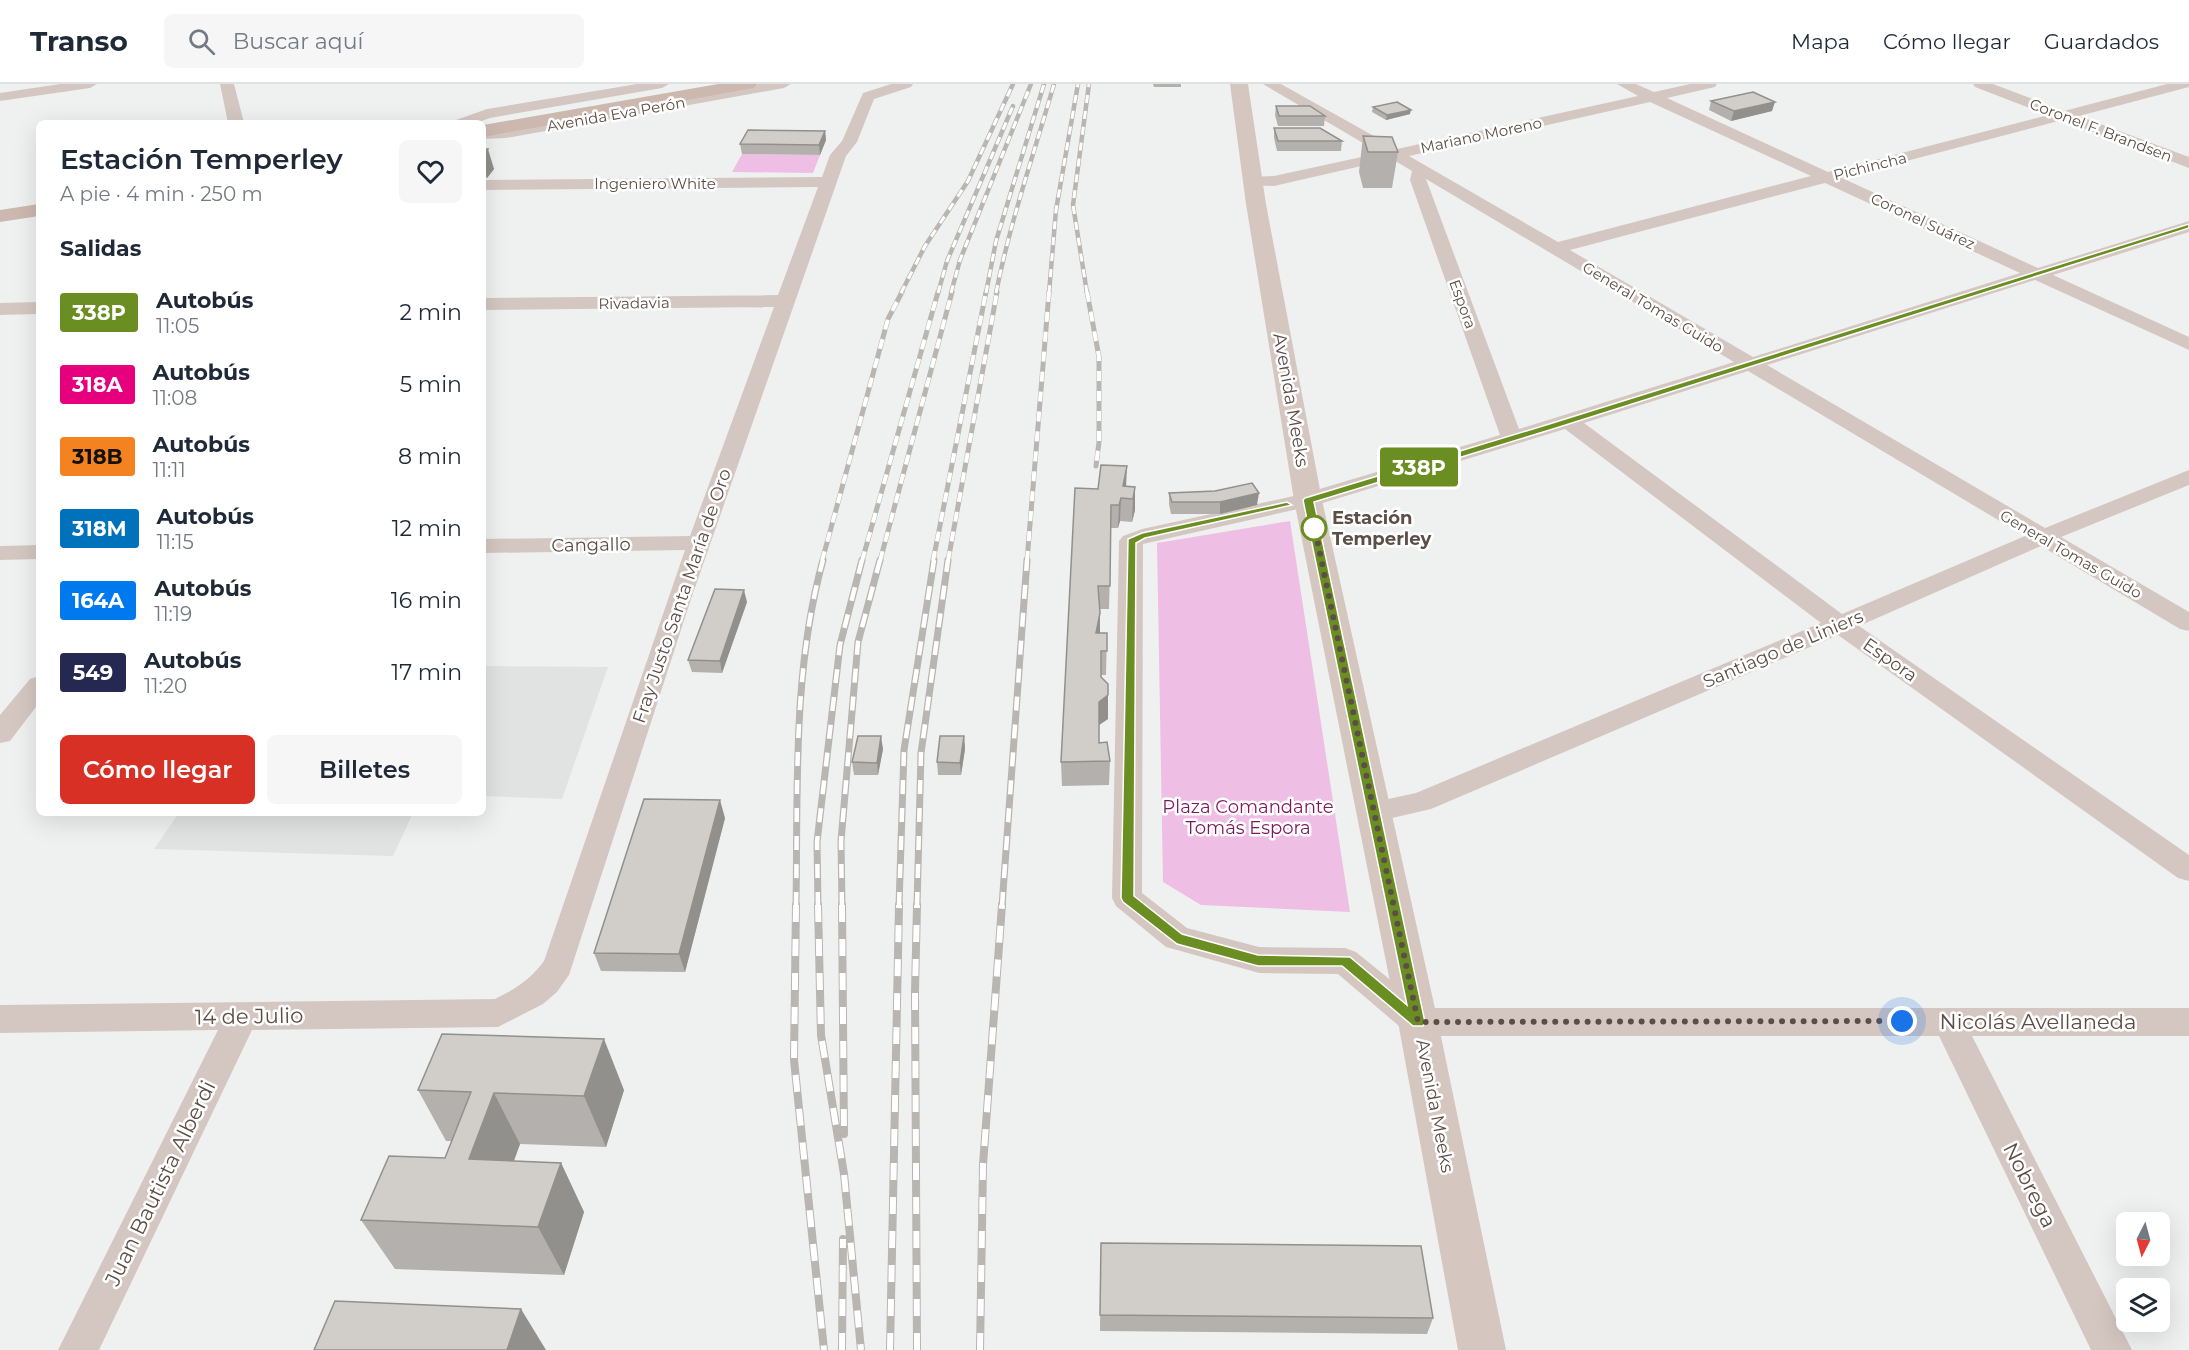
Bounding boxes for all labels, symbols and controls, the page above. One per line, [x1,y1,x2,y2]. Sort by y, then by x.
search box [164,14,584,68]
text: Transo [30,24,128,58]
icon: search [185,25,218,58]
text: Buscar aquí [233,28,363,55]
text: Mapa [1791,29,1850,54]
text: Cómo llegar [1883,29,2011,54]
text: Guardados [2044,29,2159,54]
street label: Avenida Eva Perón [545,92,687,136]
street label: Coronel F. Brandsen [2027,94,2175,166]
street label: Mariano Moreno [1419,113,1543,157]
button: heart [399,140,462,203]
text: Estación Temperley [60,142,343,176]
street label: Pichincha [1831,148,1909,184]
street label: Ingeniero White [594,174,716,193]
text: A pie · 4 min · 250 m [60,182,263,206]
street label: Coronel Suárez [1868,189,1978,254]
text: Salidas [60,235,141,262]
street label: General Tomas Guido [1579,258,1727,356]
street label: Espora [1445,277,1481,331]
text: Autobús [156,287,253,314]
street label: Rivadavia [598,293,670,313]
text: 2 min [400,299,462,326]
text: 338P [72,300,126,325]
text: 11:05 [156,314,199,338]
street label: Avenida Meeks [1268,331,1314,469]
text: Autobús [153,359,250,386]
text: 5 min [400,371,462,398]
text: 318A [72,372,123,397]
text: 11:08 [153,386,197,410]
text: Autobús [153,431,250,458]
text: 8 min [398,443,462,470]
text: 318B [72,444,123,469]
line badge: 338P [1377,448,1461,487]
text: 338P [1392,455,1446,480]
text: 11:11 [153,458,186,482]
street label: Fray Justo Santa María de Oro [628,466,736,726]
text: Autobús [157,503,254,530]
street label: General Tomas Guido [1997,506,2145,602]
place label: Estación Temperley [1332,507,1432,550]
text: 12 min [392,515,462,542]
marker: Estación Temperley [1301,515,1327,541]
text: 318M [72,516,127,541]
text: 11:15 [157,530,194,554]
street label: Cangallo [551,533,631,557]
text: Autobús [154,575,252,602]
text: 16 min [391,587,462,614]
text: 164A [72,588,124,613]
text: 11:19 [154,602,192,626]
street label: Santiago de Liniers [1700,605,1867,693]
street label: Espora [1859,633,1921,687]
text: Autobús [144,647,241,674]
text: 17 min [391,659,462,686]
text: 549 [73,660,113,685]
text: 11:20 [144,674,187,698]
button: Cómo llegar [60,735,255,804]
button: Billetes [267,735,462,804]
park label: Plaza Comandante Tomás Espora [1162,796,1334,839]
street label: 14 de Julio [195,1003,303,1029]
your location [1887,1006,1917,1036]
street label: Nicolás Avellaneda [1940,1009,2136,1034]
street label: Avenida Meeks [1411,1037,1459,1175]
street label: Juan Bautista Alberdi [99,1076,221,1291]
street label: Nobrega [1998,1138,2062,1232]
north arrow [2116,1212,2170,1266]
map controls [2116,1212,2170,1332]
button: layers [2116,1278,2170,1332]

